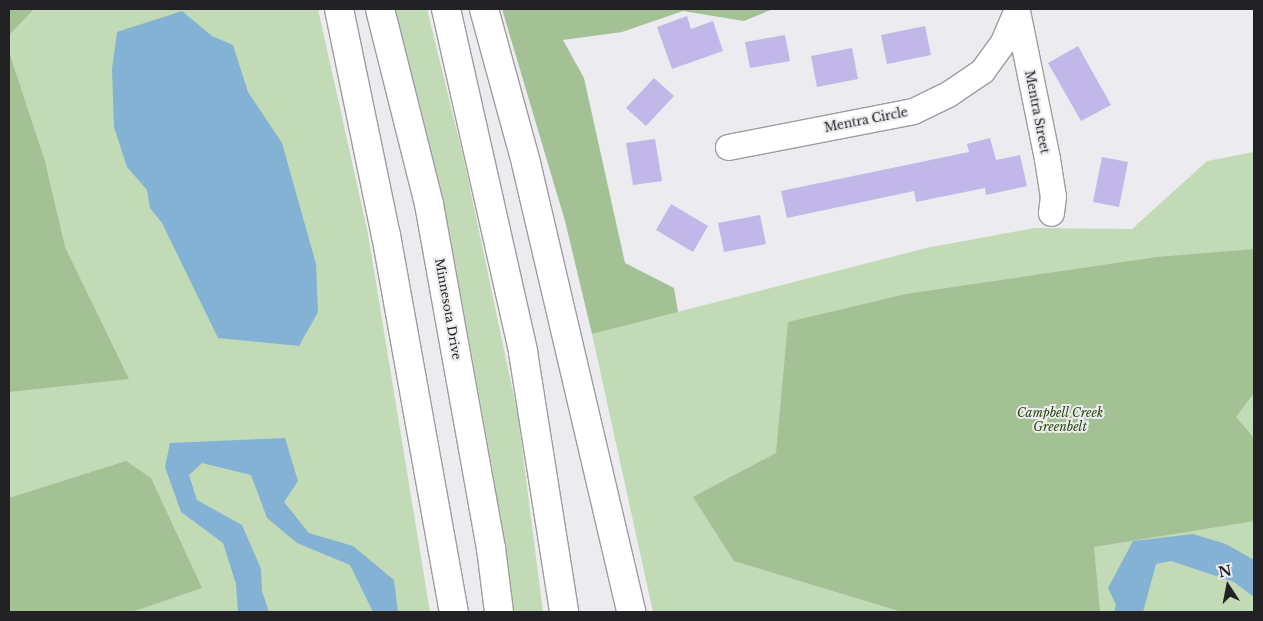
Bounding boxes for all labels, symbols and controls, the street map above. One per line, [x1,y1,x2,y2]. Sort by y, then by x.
street label: Mentra Street [1022,69,1052,155]
street label: Mentra Circle [823,105,909,135]
street label: Minnesota Drive [432,257,464,361]
park label: Campbell Creek Greenbelt [1017,406,1103,434]
north arrow [1203,561,1253,611]
text: N [1217,561,1233,581]

